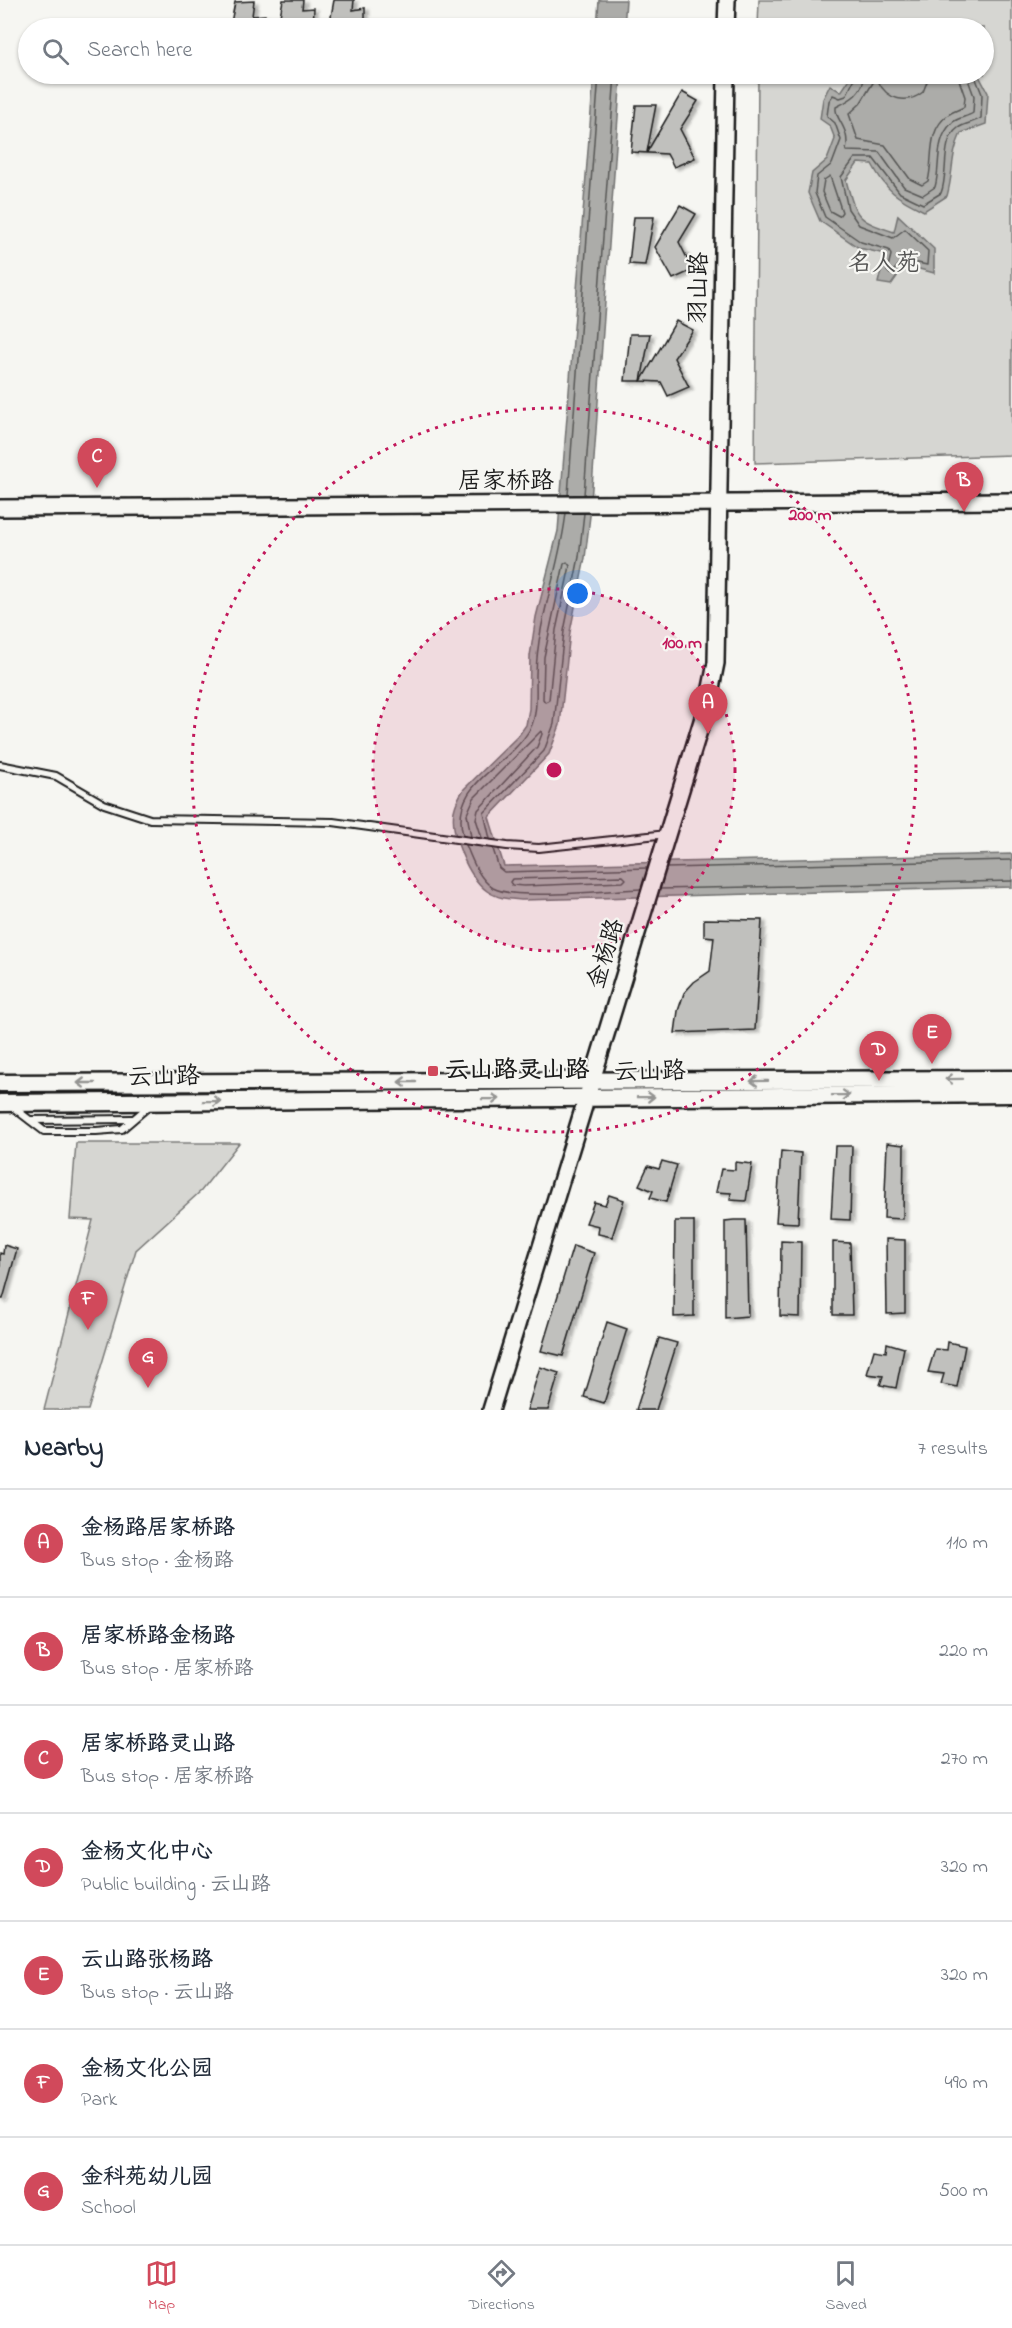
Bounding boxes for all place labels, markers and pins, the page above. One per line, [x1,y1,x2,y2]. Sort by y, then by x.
pin: C [78,438,116,488]
pin: B [944,462,984,512]
pin: A [688,684,728,734]
centre of rings [544,760,564,780]
pin: E [912,1014,952,1064]
pin: D [860,1032,898,1081]
place label: 云山路灵山路 [445,1054,590,1089]
marker: 云山路灵山路 [426,1064,440,1078]
pin: F [68,1280,107,1330]
pin: G [128,1338,168,1388]

